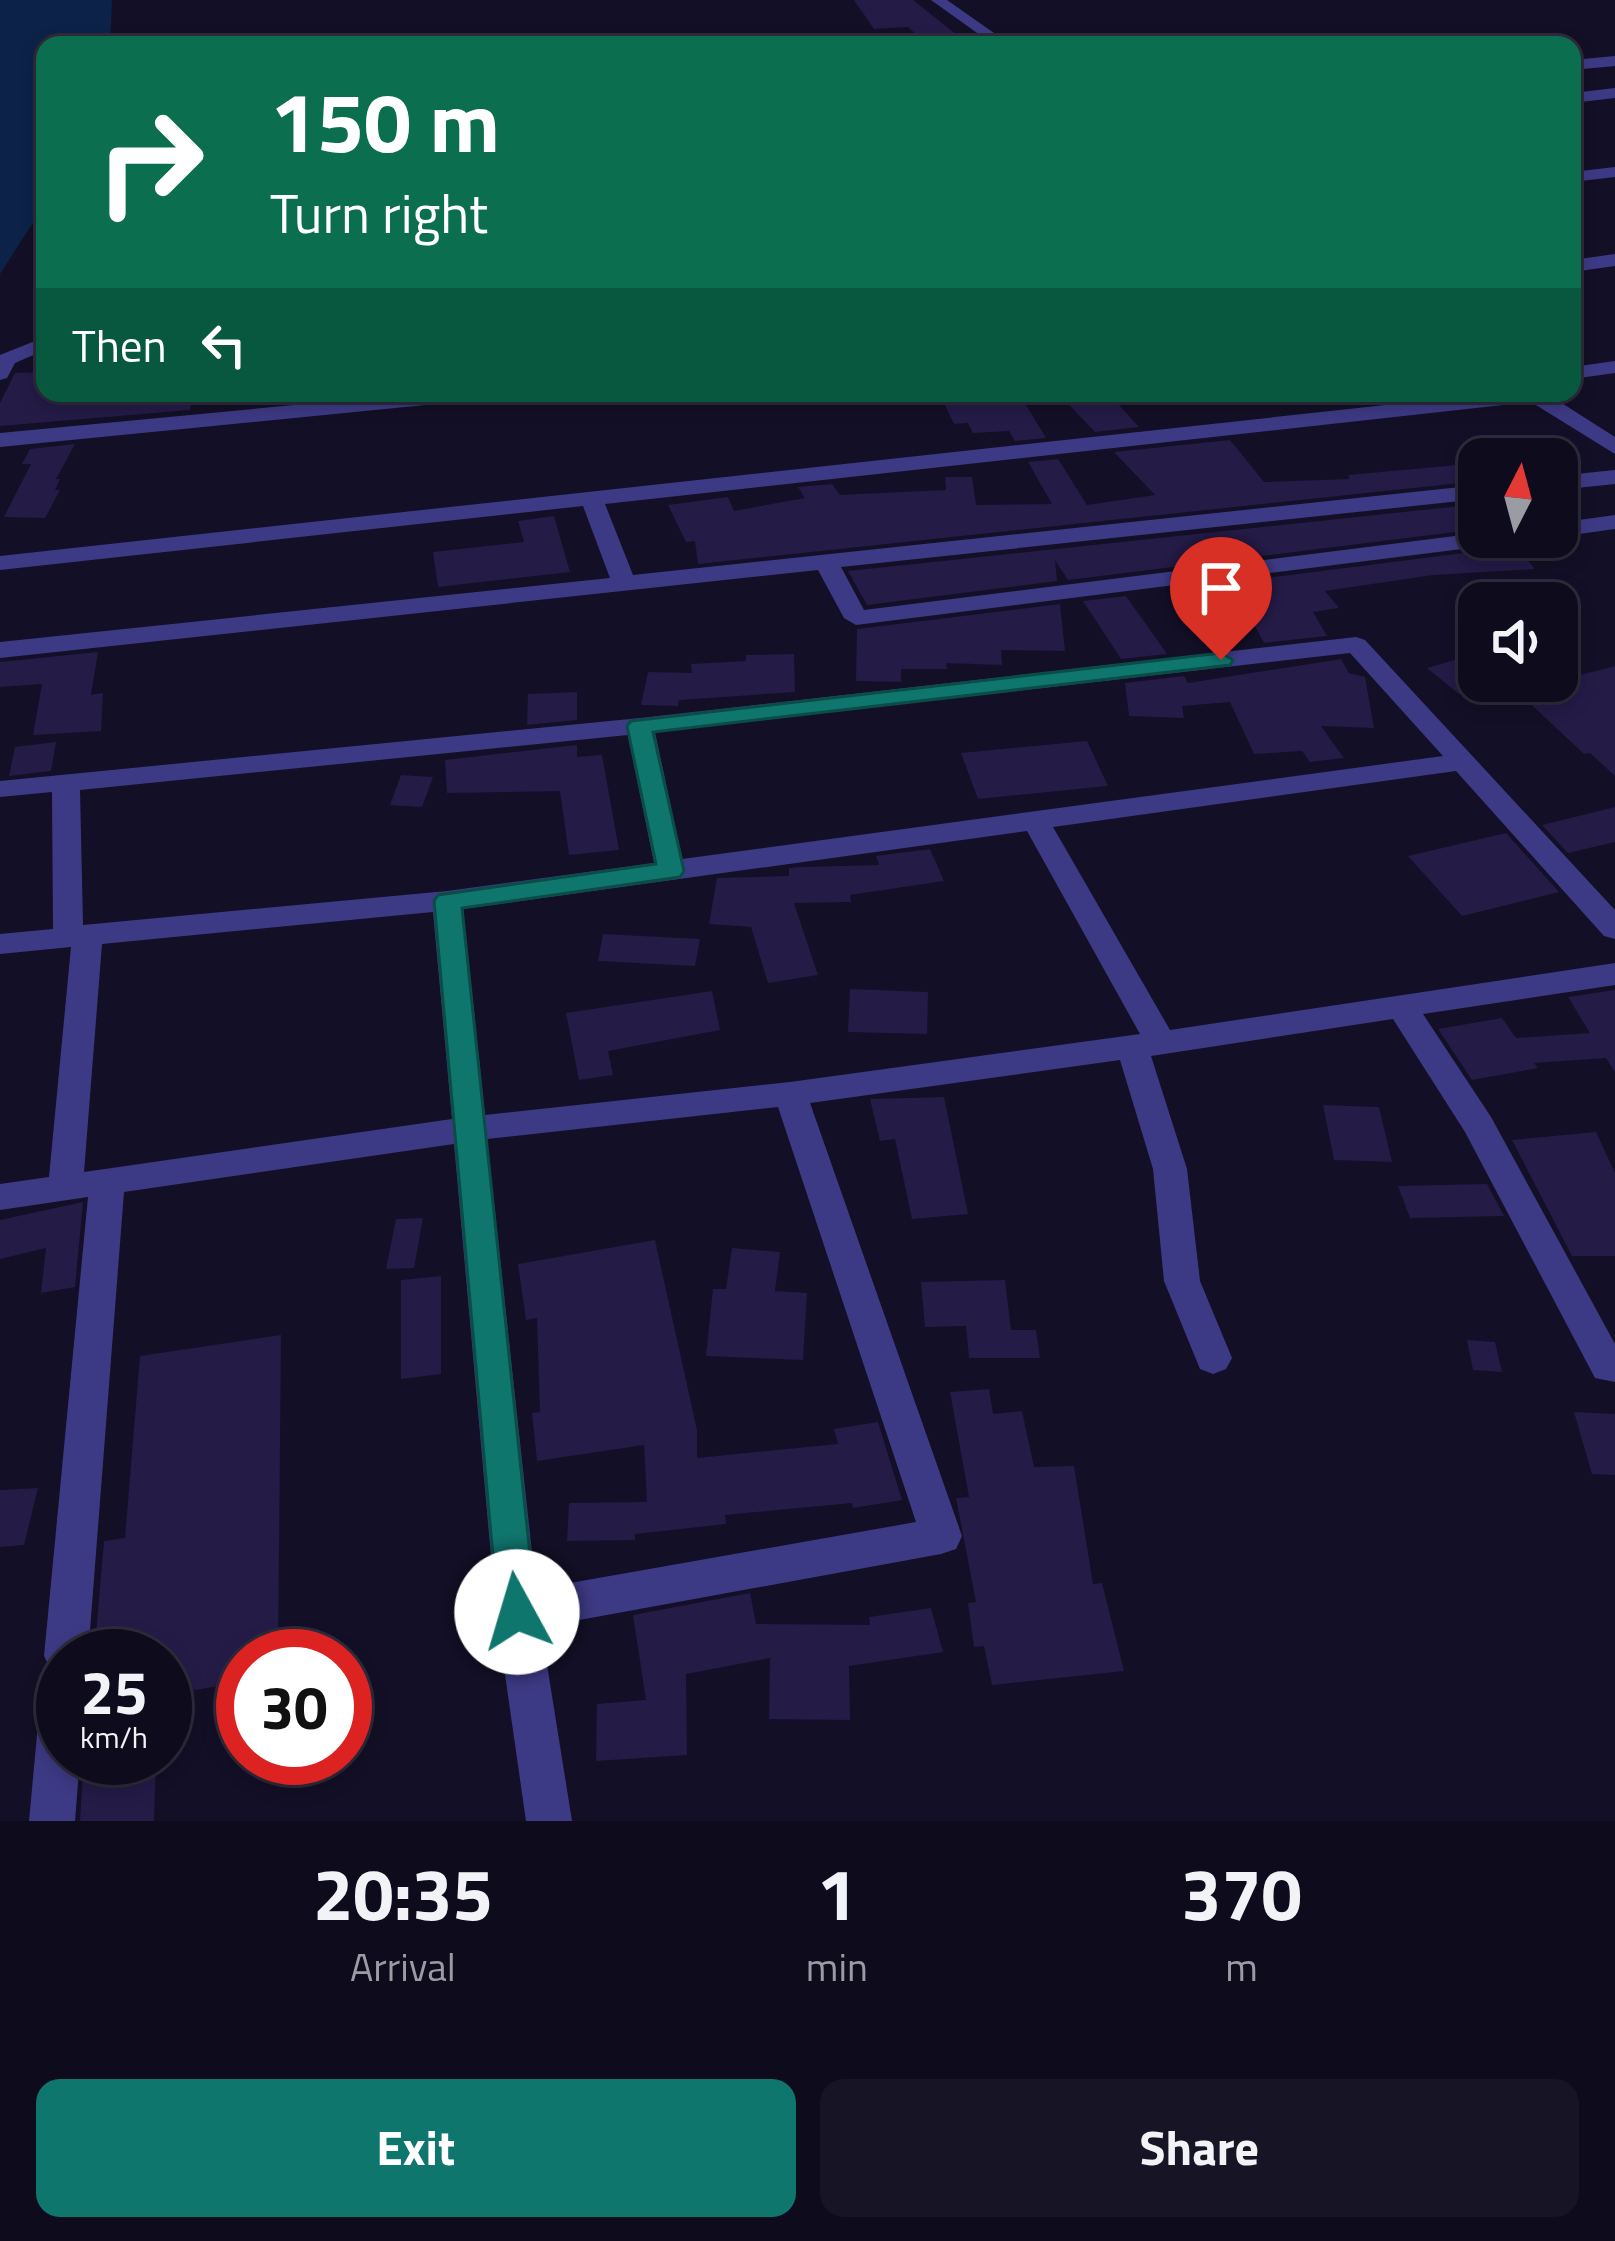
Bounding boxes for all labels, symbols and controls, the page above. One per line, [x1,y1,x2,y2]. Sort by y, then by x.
text: 150 m [270,57,500,185]
icon: right [72,84,228,240]
text: Turn right [270,172,488,254]
text: Then [72,311,167,379]
icon: left [191,312,257,378]
north arrow [1458,438,1578,558]
map controls [1458,438,1578,702]
pin [1170,537,1272,660]
icon: arrive [1188,555,1254,621]
button: sound [1458,582,1578,702]
position arrow [454,1549,580,1675]
speed limit sign: 30 [216,1629,372,1785]
text: 25 [80,1646,148,1737]
text: km/h [80,1714,148,1760]
text: 20:35 [313,1838,493,1948]
text: 1 [817,1838,857,1948]
text: 370 [1181,1838,1302,1948]
text: Arrival [350,1937,456,1996]
text: min [806,1937,868,1996]
text: m [1225,1937,1258,1996]
button: Exit [36,2079,796,2217]
button: Share [820,2079,1579,2217]

